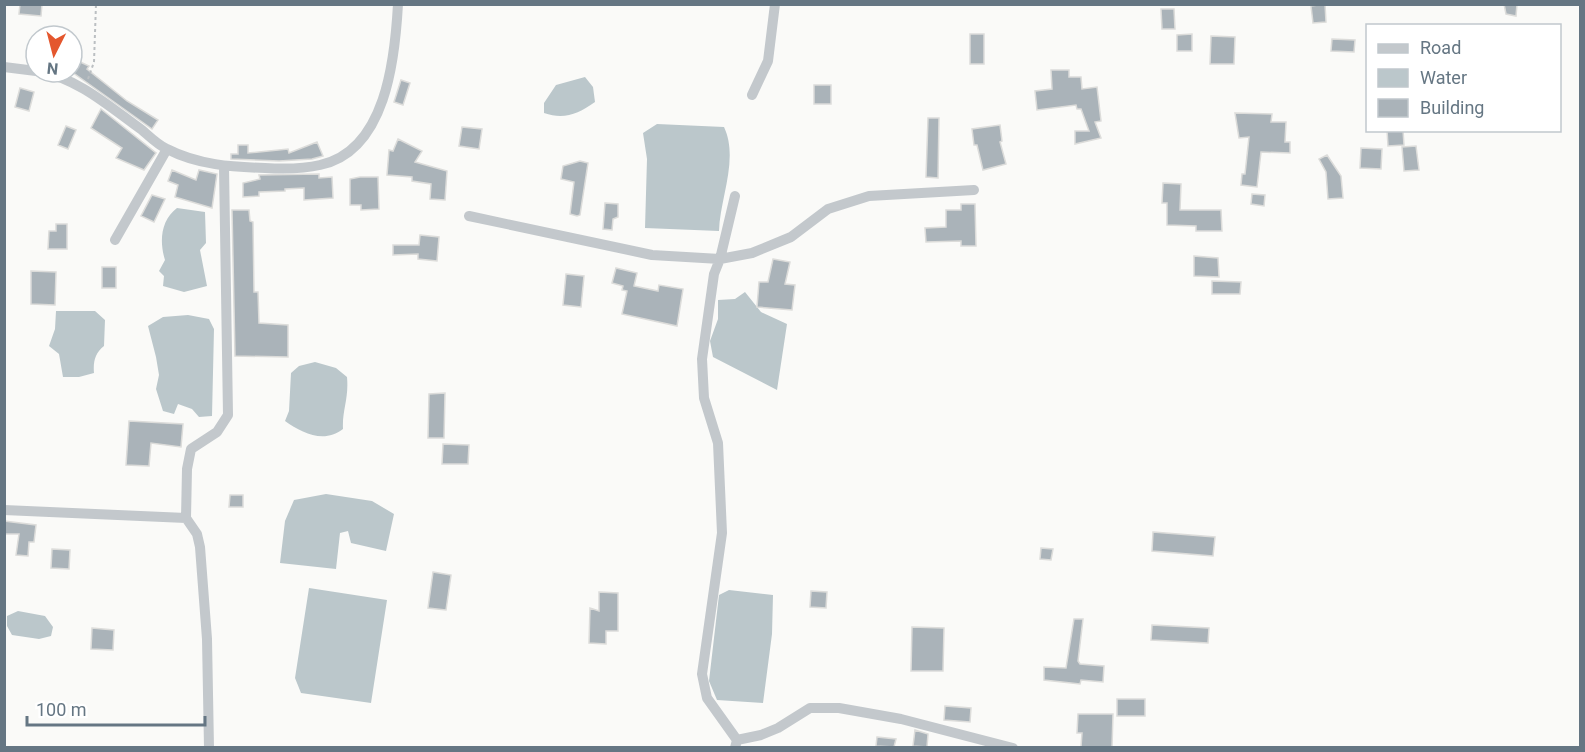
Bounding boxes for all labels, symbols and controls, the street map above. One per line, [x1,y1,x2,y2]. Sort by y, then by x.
north arrow [24,24,84,84]
legend [1366,24,1561,132]
text: Road [1420,37,1461,58]
text: N [46,58,59,78]
text: Water [1420,67,1467,88]
text: Building [1420,97,1484,118]
scale bar [27,689,206,727]
text: 100 m [36,699,87,720]

